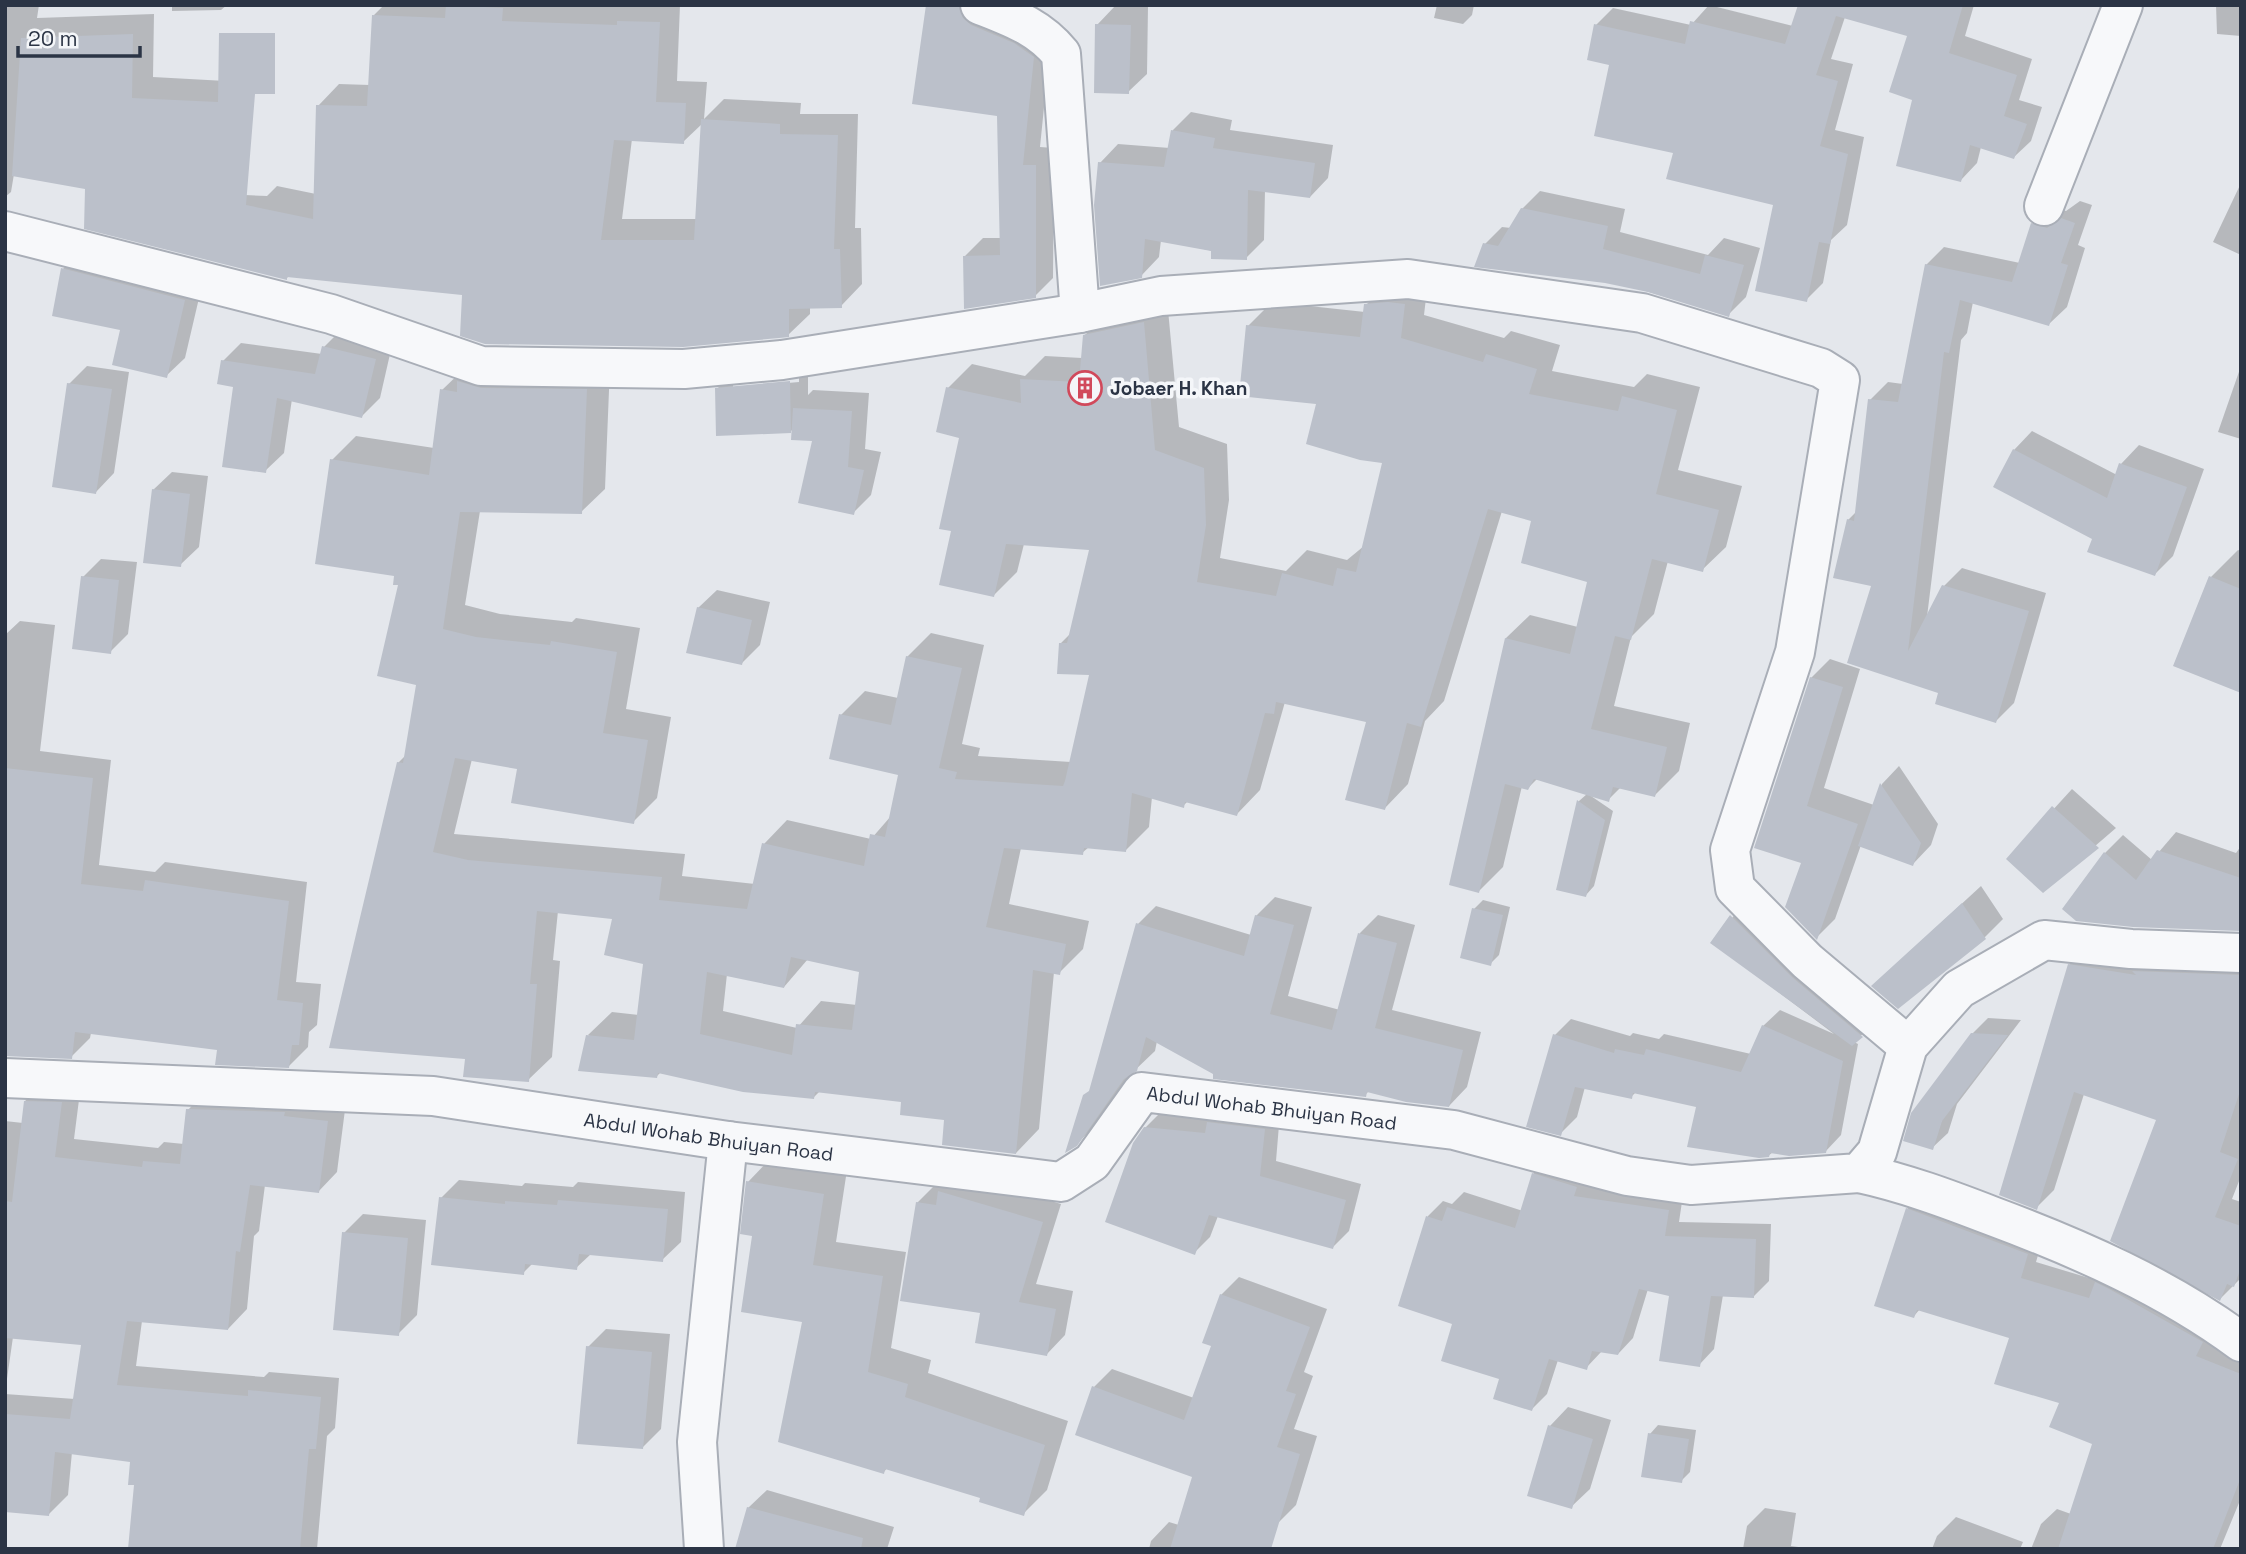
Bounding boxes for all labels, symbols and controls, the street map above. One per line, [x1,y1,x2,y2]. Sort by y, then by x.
scale bar [18,14,140,58]
text: 20 m [28,25,78,52]
building icon: Jobaer H. Khan [1066,369,1104,407]
place label: Jobaer H. Khan [1110,376,1247,401]
street label: Abdul Wohab Bhuiyan Road [1145,1080,1398,1135]
street label: Abdul Wohab Bhuiyan Road [582,1107,835,1166]

